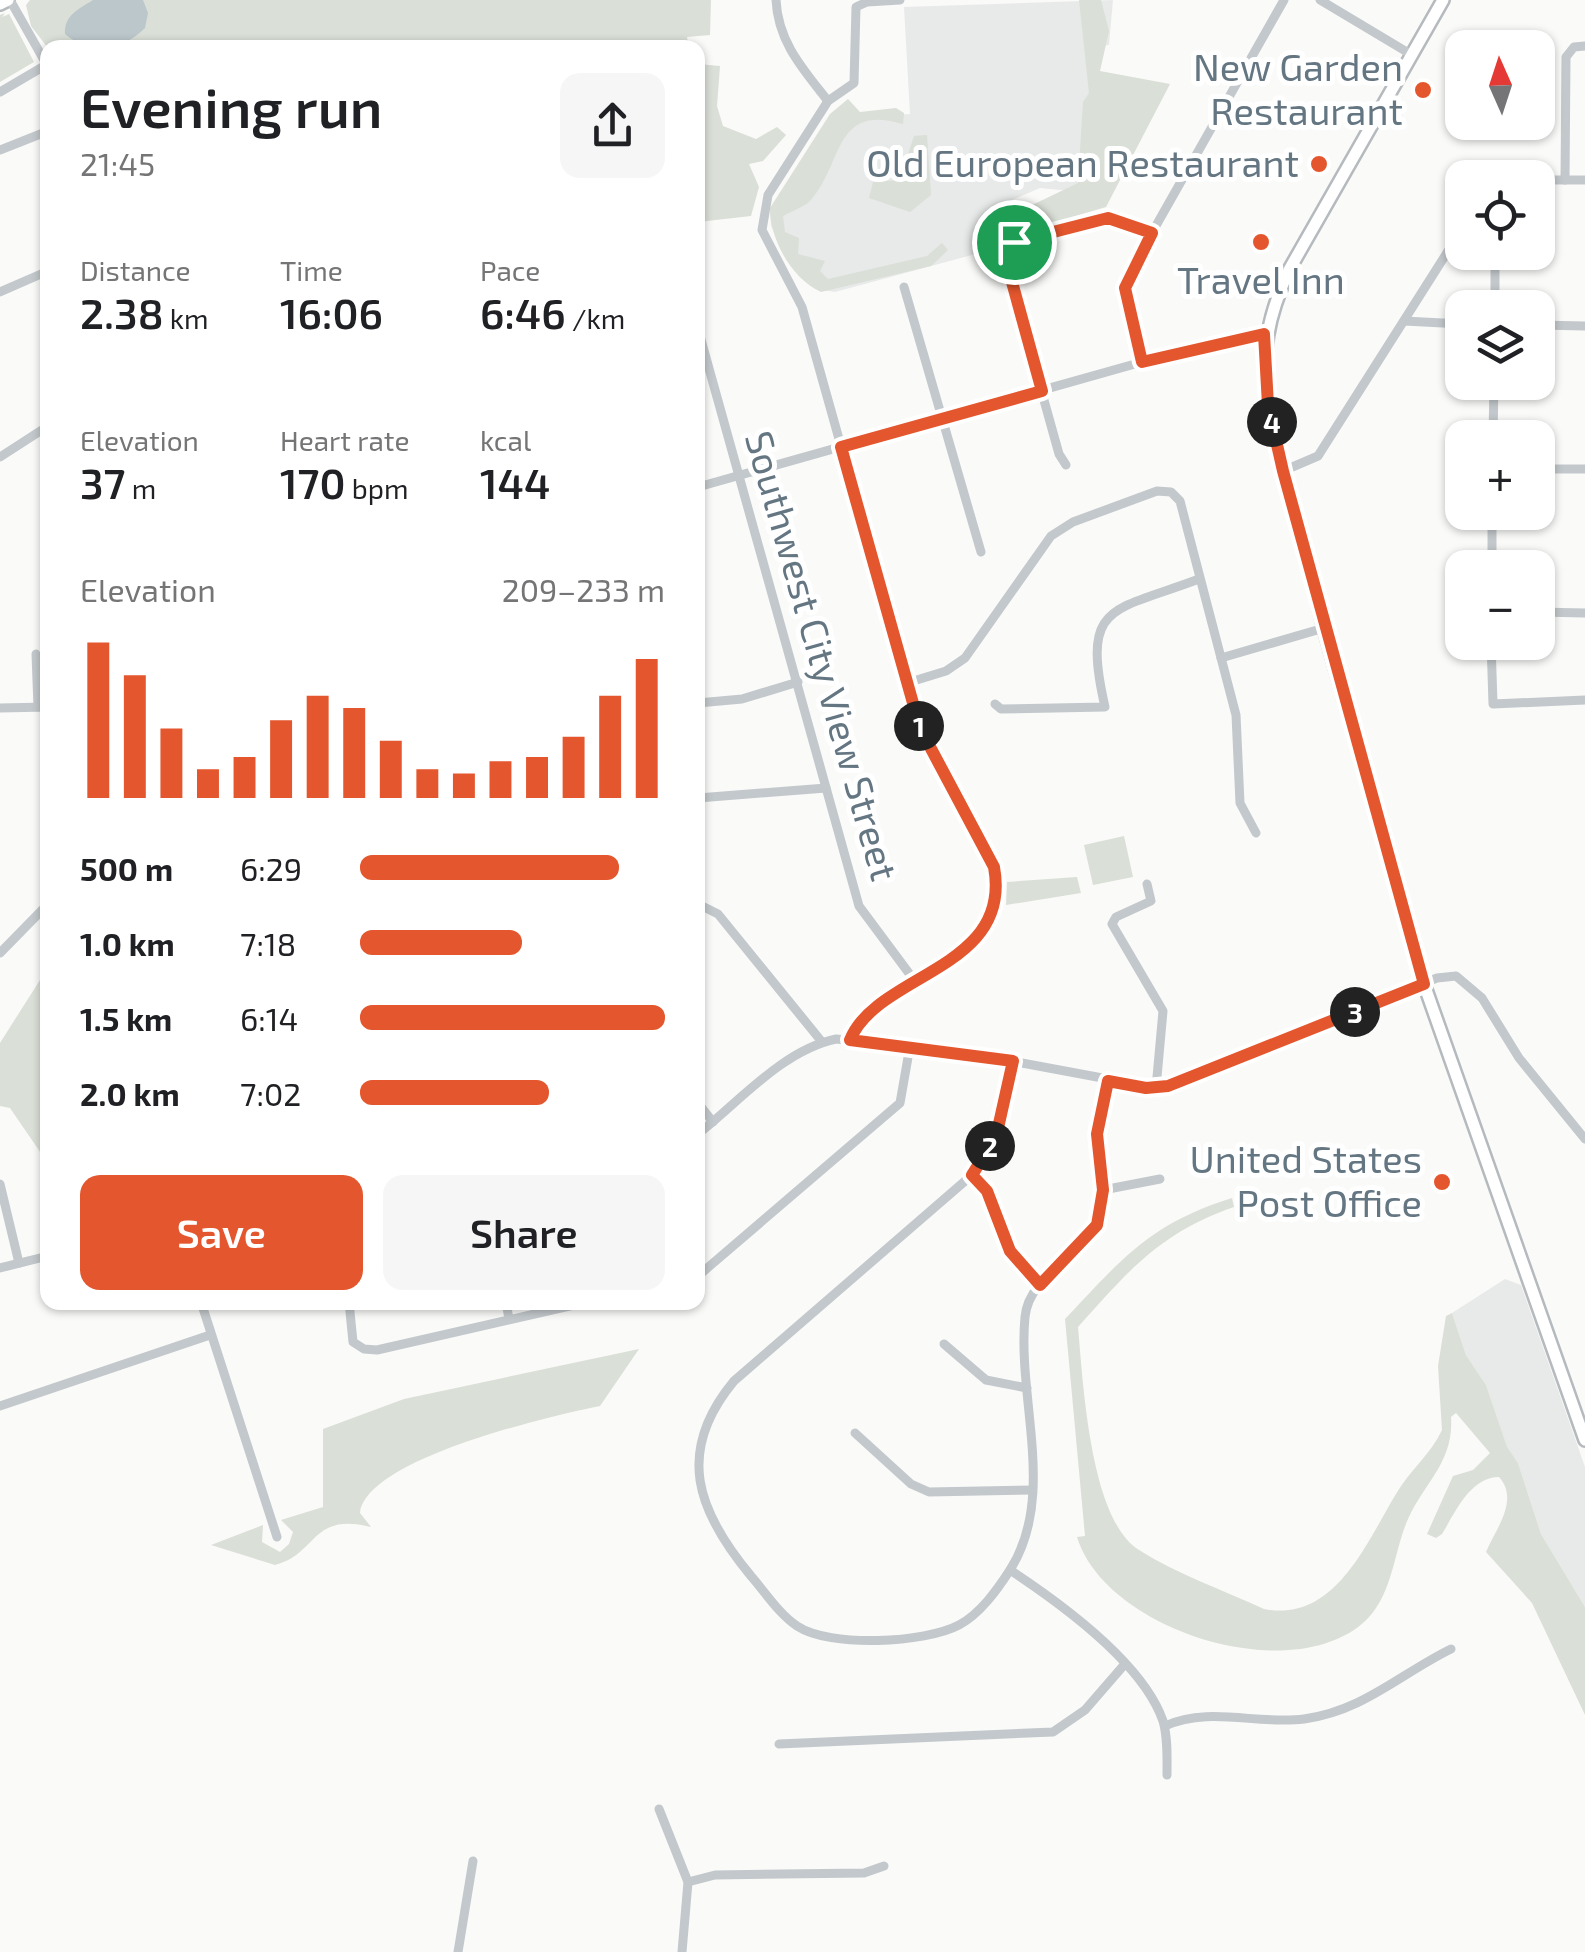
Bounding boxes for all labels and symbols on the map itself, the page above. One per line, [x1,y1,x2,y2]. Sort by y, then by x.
north arrow [1445,30,1555,140]
place label: New Garden Restaurant [1193,43,1403,133]
marker: New Garden Restaurant [1412,79,1434,101]
place label: Old European Restaurant [866,139,1299,185]
marker: Old European Restaurant [1308,153,1330,175]
pin [972,200,1057,285]
marker: Travel Inn [1250,231,1272,253]
place label: Travel Inn [1177,256,1345,302]
pin: 4 [1247,397,1297,447]
street label: Southwest City View Street [737,426,909,885]
pin: 1 [894,701,944,751]
pin: 3 [1330,987,1380,1037]
pin: 2 [965,1121,1015,1171]
place label: United States Post Office [1189,1135,1422,1225]
marker: United States Post Office [1431,1171,1453,1193]

